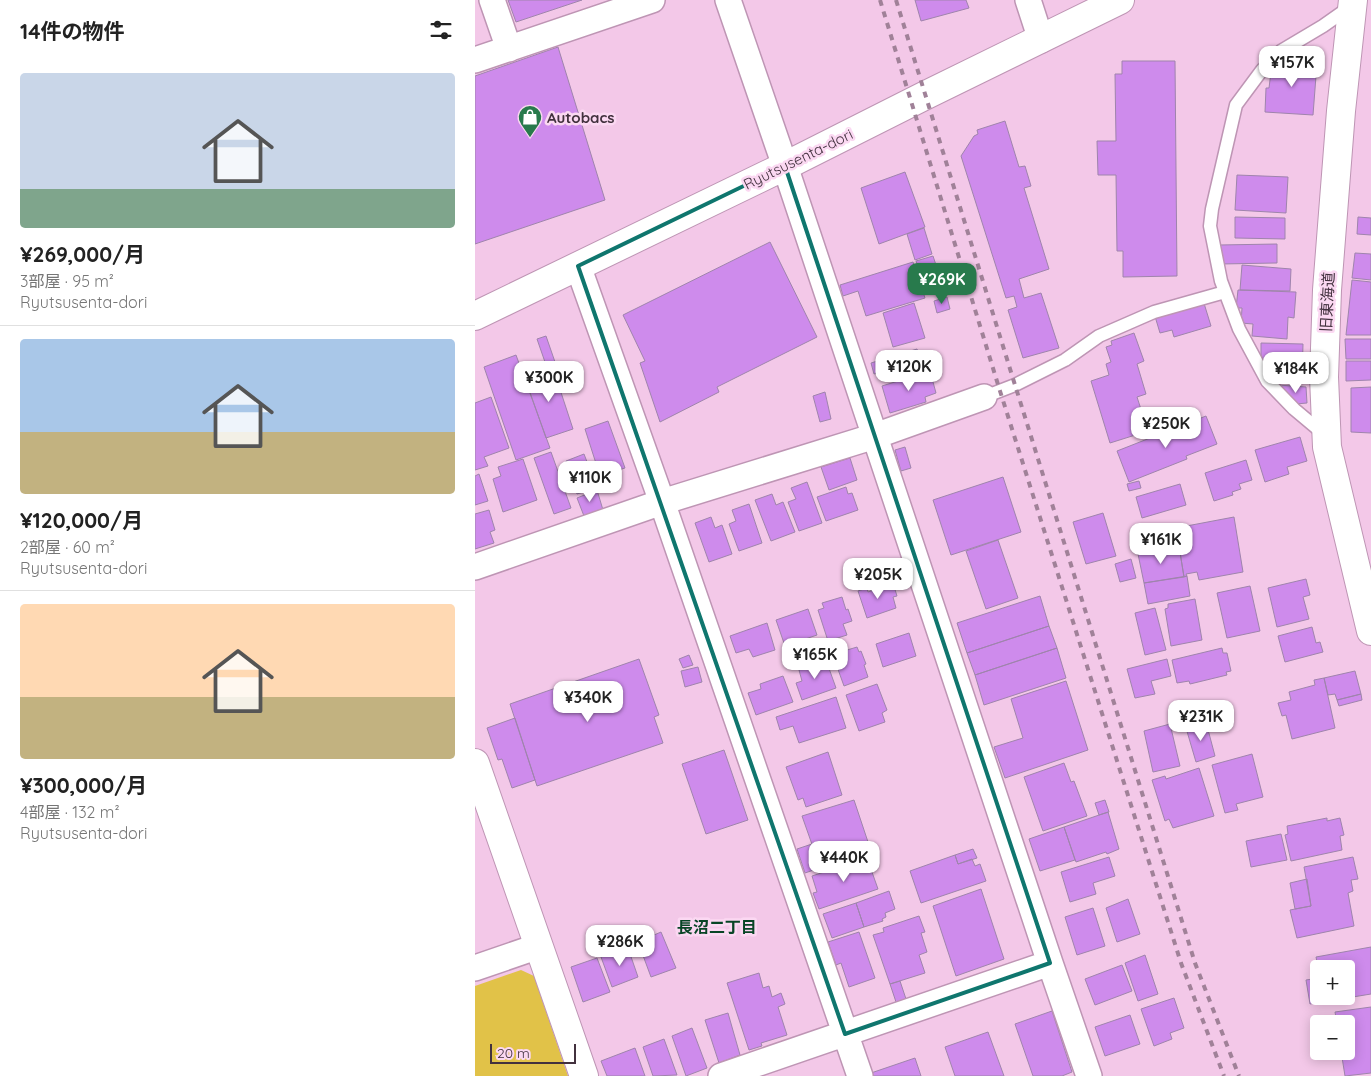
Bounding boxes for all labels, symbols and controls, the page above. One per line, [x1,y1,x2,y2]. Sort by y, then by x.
icon: filters [427,16,455,44]
text: 14件の物件 [20,18,125,44]
pin: ¥157K [1257,46,1327,88]
text: ¥157K [1270,52,1314,72]
shop icon: Autobacs [517,104,543,138]
icon: home [193,106,283,196]
place label: Autobacs [547,108,615,127]
street label: Ryutsusenta-dori [740,124,856,194]
text: ¥269,000/月 [20,241,145,267]
pin: ¥269K [907,262,977,305]
text: ¥269K [918,269,966,289]
text: 3部屋 · 95 m² [20,271,114,291]
street label: 旧東海道 [1316,272,1338,332]
text: Ryutsusenta-dori [20,292,147,312]
pin: ¥120K [874,350,944,392]
pin: ¥184K [1261,352,1331,394]
text: ¥120K [886,356,932,376]
text: ¥184K [1274,358,1318,378]
pin: ¥300K [514,360,584,403]
text: ¥300K [525,367,573,387]
icon: home [193,371,283,461]
pin: ¥250K [1131,406,1201,449]
text: ¥250K [1142,413,1190,433]
pin: ¥110K [555,460,625,503]
text: ¥110K [569,467,611,487]
text: ¥120,000/月 [20,507,143,533]
pin: ¥161K [1126,522,1196,565]
text: ¥161K [1141,529,1182,549]
text: 2部屋 · 60 m² [20,537,115,557]
text: Ryutsusenta-dori [20,558,147,578]
pin: ¥205K [843,558,913,600]
text: ¥205K [854,564,902,584]
icon: home [193,636,283,726]
pin: ¥165K [780,638,850,680]
text: ¥165K [793,644,837,664]
pin: ¥340K [553,680,623,723]
text: ¥340K [564,687,612,707]
pin: ¥231K [1166,700,1236,742]
text: ¥231K [1179,706,1223,726]
text: ¥300,000/月 [20,772,147,798]
text: 4部屋 · 132 m² [20,802,120,822]
text: Ryutsusenta-dori [20,823,147,843]
pin: ¥440K [809,840,879,883]
text: ¥440K [820,847,868,867]
district label: 長沼二丁目 [677,917,757,937]
pin: ¥286K [585,924,655,967]
text: ¥286K [597,931,643,951]
map controls [1310,960,1355,1060]
button: + [1310,960,1355,1005]
button: − [1310,1015,1355,1060]
scale bar [490,1041,576,1064]
text: 20 m [497,1044,530,1062]

